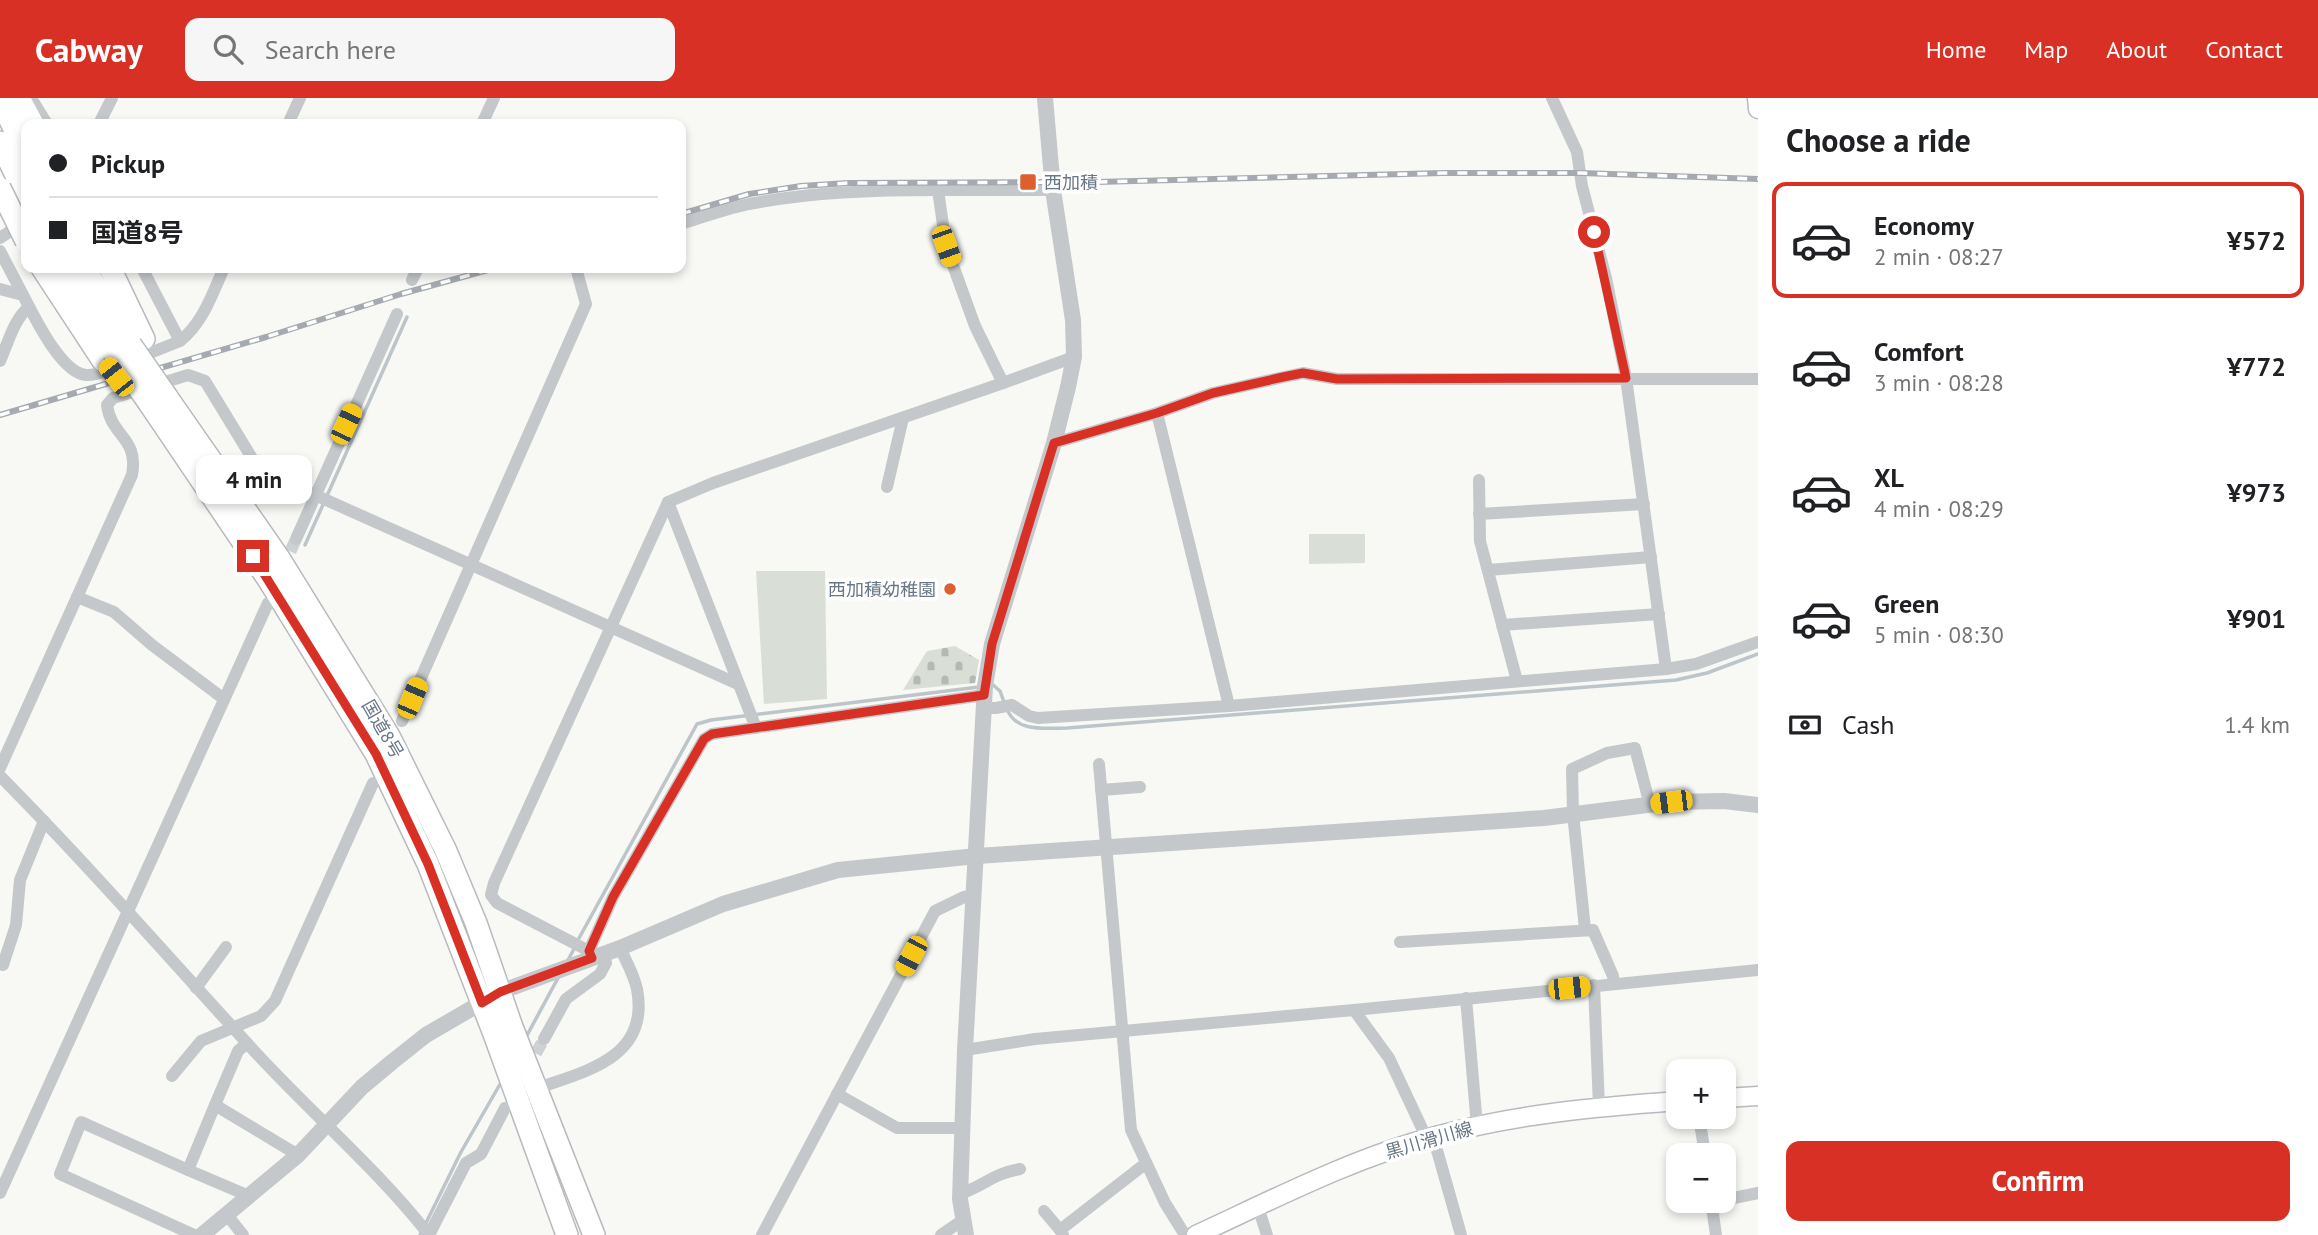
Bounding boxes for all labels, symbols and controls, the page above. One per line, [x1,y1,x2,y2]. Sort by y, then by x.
search box [185,18,675,81]
text: Cabway [35,28,143,71]
icon: search [209,30,247,68]
text: Search here [265,33,396,66]
text: Home [1926,34,1986,65]
text: Map [2024,34,2068,65]
text: About [2106,34,2167,65]
text: Contact [2205,34,2283,65]
text: Choose a ride [1786,119,1971,161]
text: Pickup [91,147,165,180]
place label: 西加積 [1044,171,1098,194]
marker: 西加積 [1018,172,1038,192]
icon: car [1790,209,1853,272]
text: Economy [1874,209,1974,242]
text: 国道8号 [91,216,184,249]
route start [1578,216,1610,248]
car [929,223,964,269]
text: ¥572 [2227,224,2286,257]
text: 2 min · 08:27 [1874,242,2004,271]
icon: car [1790,335,1853,398]
text: Comfort [1874,335,1964,368]
text: ¥772 [2227,350,2286,383]
car [95,354,138,400]
text: 3 min · 08:28 [1874,368,2004,397]
car [328,401,365,447]
callout: 4 min [195,454,311,504]
icon: car [1790,461,1853,524]
text: XL [1874,461,1904,494]
text: 4 min [226,465,282,494]
text: ¥973 [2227,476,2286,509]
text: 4 min · 08:29 [1874,494,2004,523]
route end [237,540,269,572]
place label: 西加積幼稚園 [828,578,936,601]
marker: 西加積幼稚園 [942,581,958,597]
icon: car [1790,587,1853,650]
text: Green [1874,587,1939,620]
text: ¥901 [2227,602,2286,635]
text: 5 min · 08:30 [1874,620,2004,649]
car [395,675,430,721]
street label: 国道8号 [357,696,409,762]
icon: cash [1786,706,1824,744]
text: Cash [1842,708,1894,741]
text: 1.4 km [2224,710,2290,739]
car [1649,789,1694,815]
car [892,933,931,979]
car [1548,975,1591,1001]
map controls [1666,1059,1736,1213]
button: + [1666,1059,1736,1129]
street label: 黒川滑川線 [1383,1117,1475,1163]
button: Confirm [1786,1141,2290,1221]
button: − [1666,1143,1736,1213]

